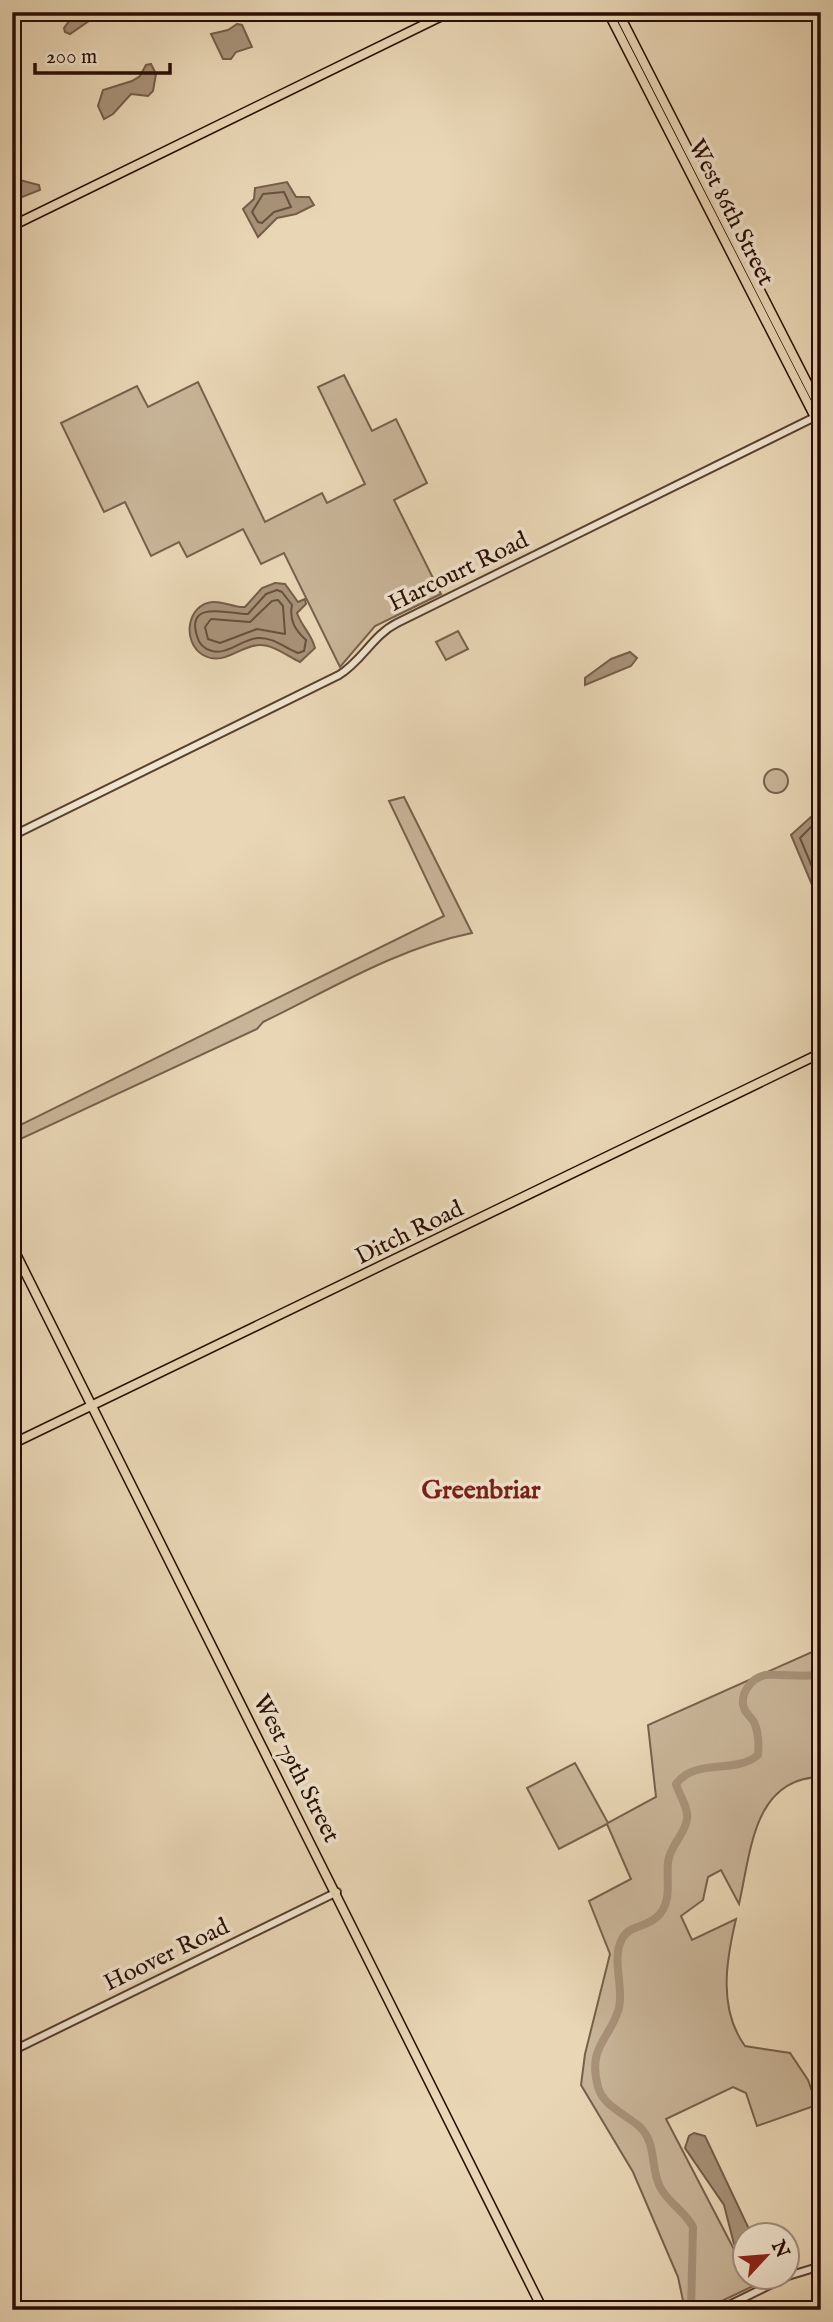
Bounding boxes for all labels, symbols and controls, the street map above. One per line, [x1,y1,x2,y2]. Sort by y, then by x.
scale bar [35,32,170,76]
text: 200 m [46,44,97,71]
street label: West 86th Street [681,134,781,291]
street label: Harcourt Road [384,525,534,620]
street label: Ditch Road [351,1194,469,1273]
district label: Greenbriar [422,1474,541,1507]
street label: West 79th Street [245,1689,346,1848]
street label: Hoover Road [99,1912,235,1999]
north arrow [732,2220,802,2290]
text: N [765,2236,794,2263]

